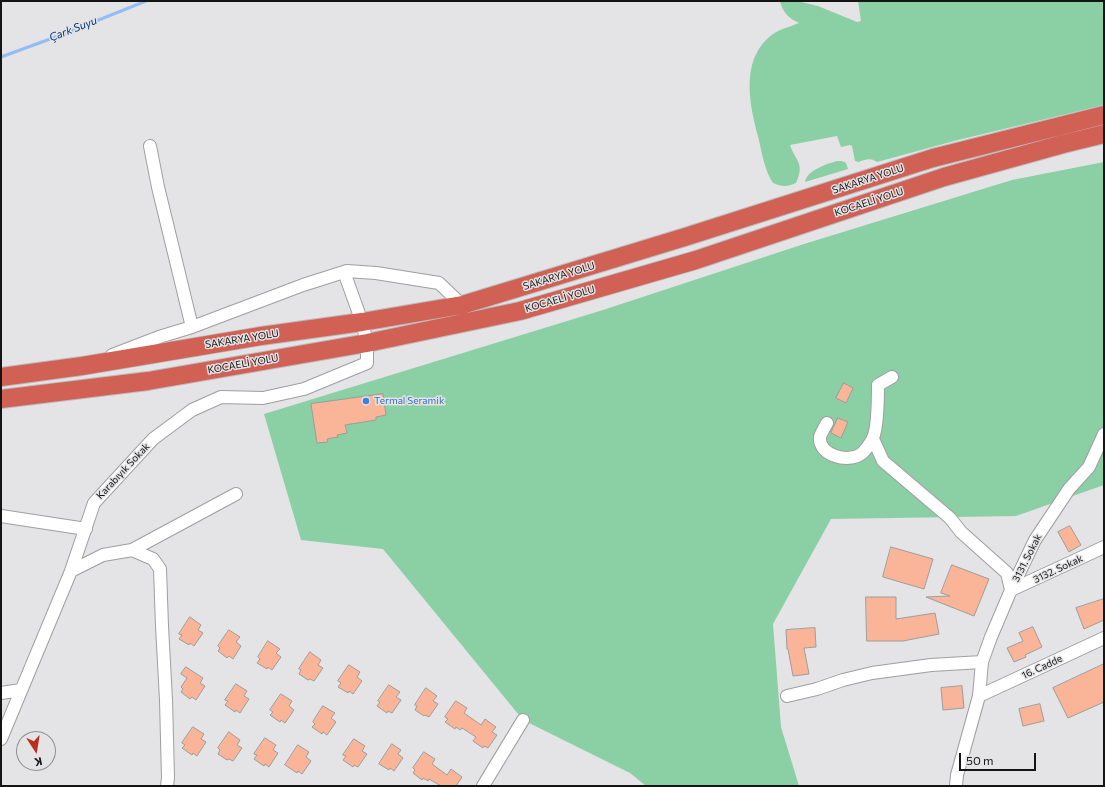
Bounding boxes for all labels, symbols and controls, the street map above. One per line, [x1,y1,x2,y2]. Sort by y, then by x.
water label: Çark Suyu [47,14,99,44]
street label: SAKARYA YOLU [831,162,905,196]
street label: KOCAELİ YOLU [833,185,905,219]
street label: SAKARYA YOLU [522,259,596,293]
street label: KOCAELİ YOLU [524,283,596,315]
street label: SAKARYA YOLU [204,327,280,351]
street label: KOCAELİ YOLU [207,352,279,376]
place label: Termal Seramik [374,395,444,407]
marker: Termal Seramik [361,396,371,406]
street label: Karabıyık Sokak [94,440,152,502]
street label: 3131. Sokak [1010,532,1044,584]
street label: 3132. Sokak [1031,552,1085,586]
street label: 16. Cadde [1020,652,1064,682]
north arrow [16,731,56,771]
scale bar [961,745,1038,771]
text: 50 m [966,753,994,767]
text: K [33,755,44,769]

